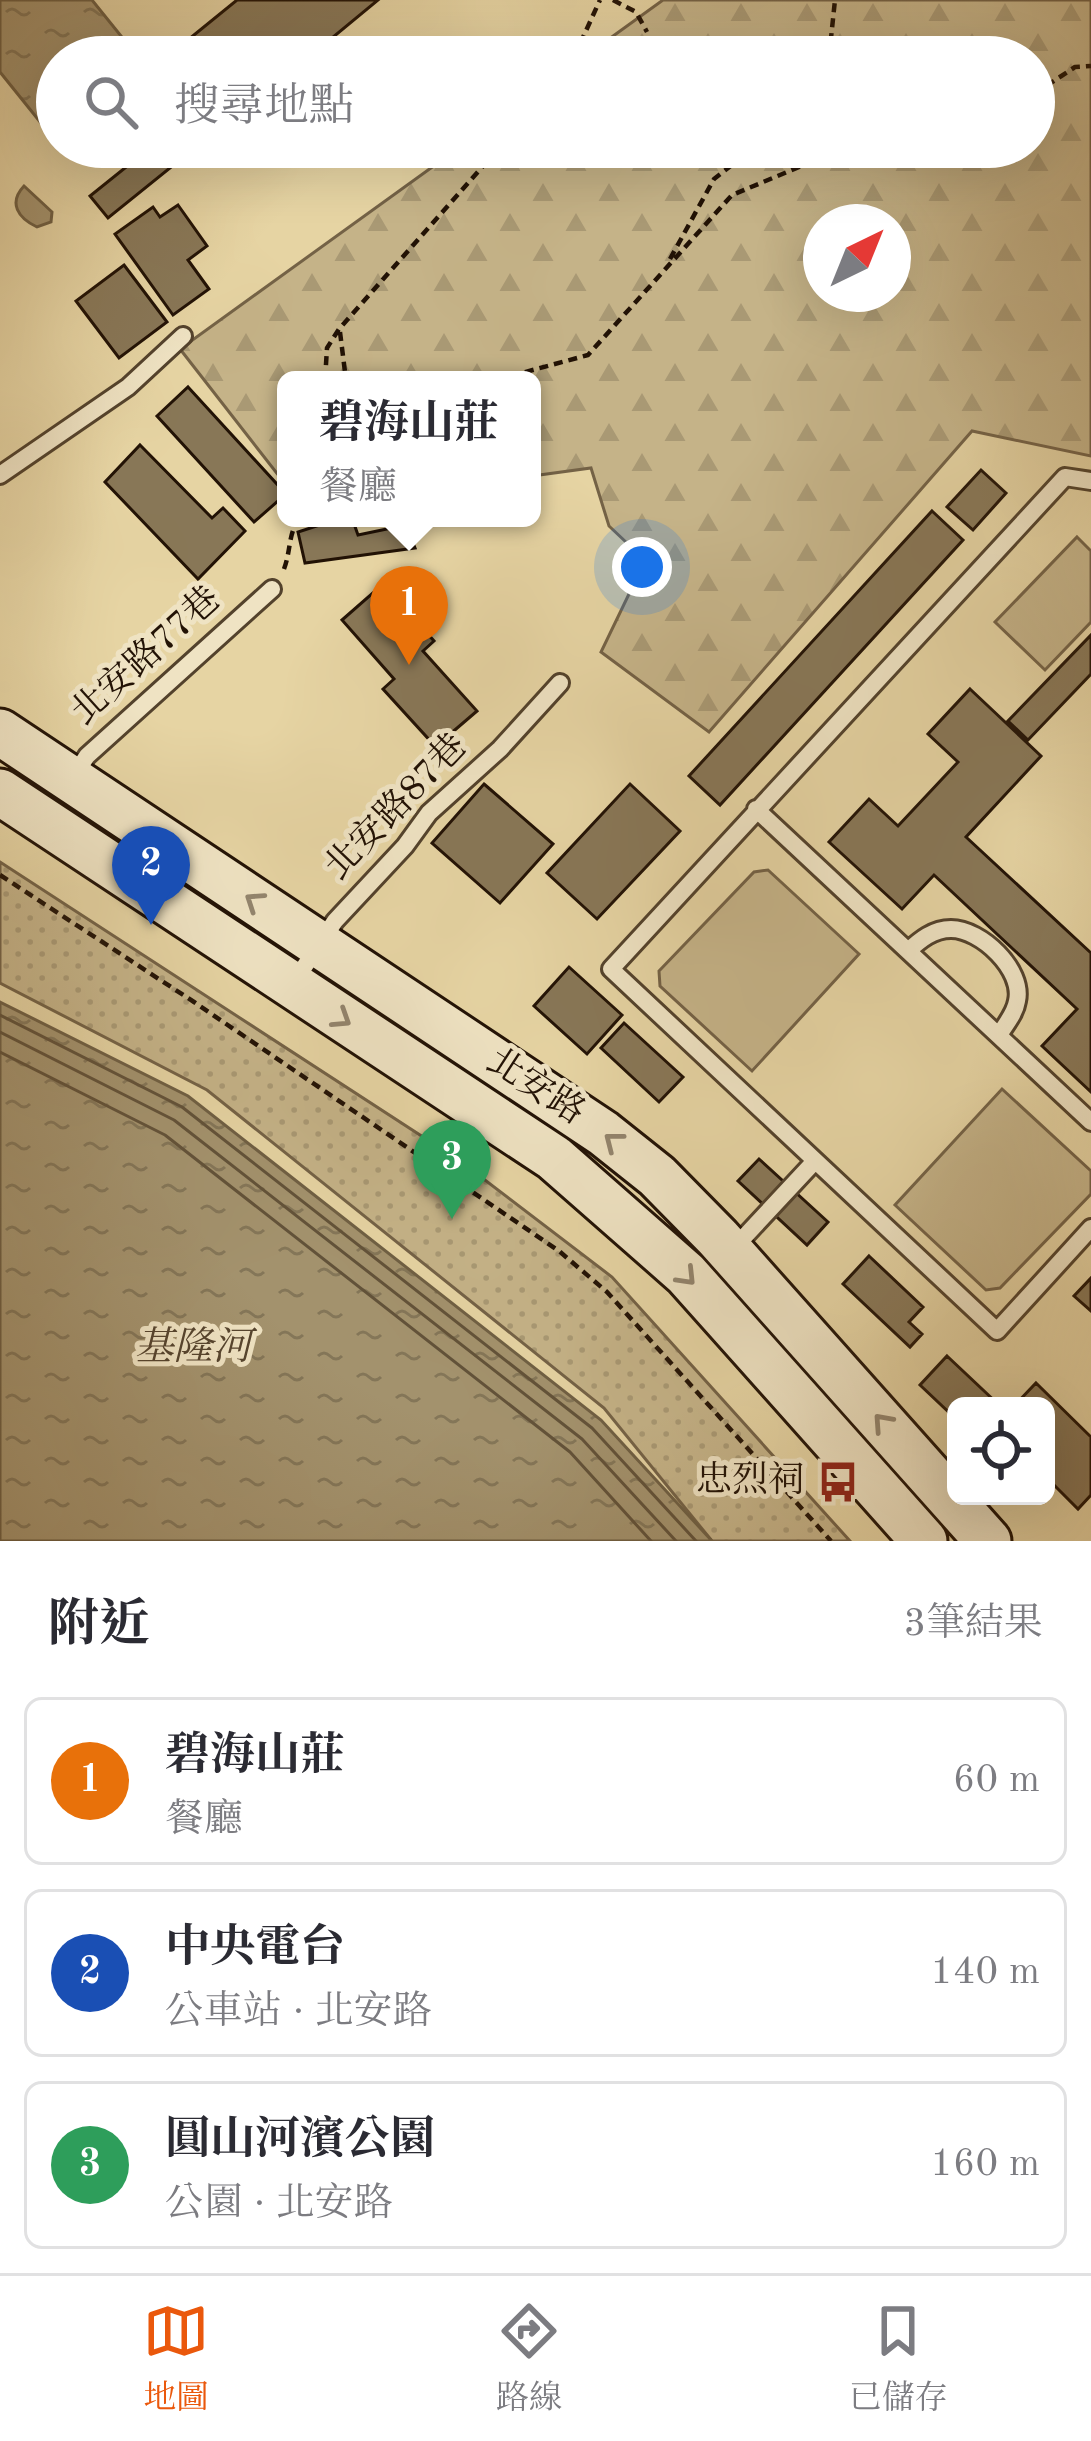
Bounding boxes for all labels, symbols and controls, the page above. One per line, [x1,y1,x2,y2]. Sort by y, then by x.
search box [36,36,1055,168]
icon: search [78,69,144,135]
text: 搜尋地點 [174,86,354,131]
north arrow [803,204,911,312]
popup [277,371,541,527]
text: 碧海山莊 [319,403,499,448]
text: 餐廳 [319,469,397,508]
your location [612,537,672,597]
pin: 1 [370,566,448,665]
street label: 北安路77巷 [63,579,228,733]
street label: 北安路87巷 [317,726,474,887]
pin: 2 [112,826,190,925]
one-way arrow [245,894,267,916]
one-way arrow [329,1005,351,1027]
street label: 北安路 [480,1040,592,1133]
pin: 3 [413,1120,491,1219]
one-way arrow [605,1134,626,1156]
one-way arrow [673,1263,695,1285]
water label: 基隆河 [134,1326,257,1368]
map controls [947,1397,1055,1505]
button: locate [947,1397,1055,1505]
one-way arrow [875,1415,896,1436]
bus stop icon: 忠烈祠 [815,1459,861,1505]
place label: 忠烈祠 [696,1460,804,1500]
text: 附近 [48,1601,150,1652]
text: 3筆結果 [903,1605,1043,1644]
text: 碧海山莊 [165,1735,345,1780]
text: 1 [79,1761,101,1800]
text: 60 m [953,1761,1040,1800]
text: 餐廳 [165,1801,243,1840]
text: 中央電台 [165,1927,345,1972]
text: 2 [79,1953,101,1992]
text: 140 m [930,1953,1040,1992]
text: 公車站 · 北安路 [165,1993,432,2032]
text: 圓山河濱公園 [165,2119,435,2164]
text: 3 [79,2145,101,2184]
text: 160 m [930,2145,1040,2184]
text: 公園 · 北安路 [165,2185,393,2224]
tab: 地圖 [143,2298,209,2420]
tab: 路線 [496,2298,562,2420]
tab: 已儲存 [849,2298,948,2420]

